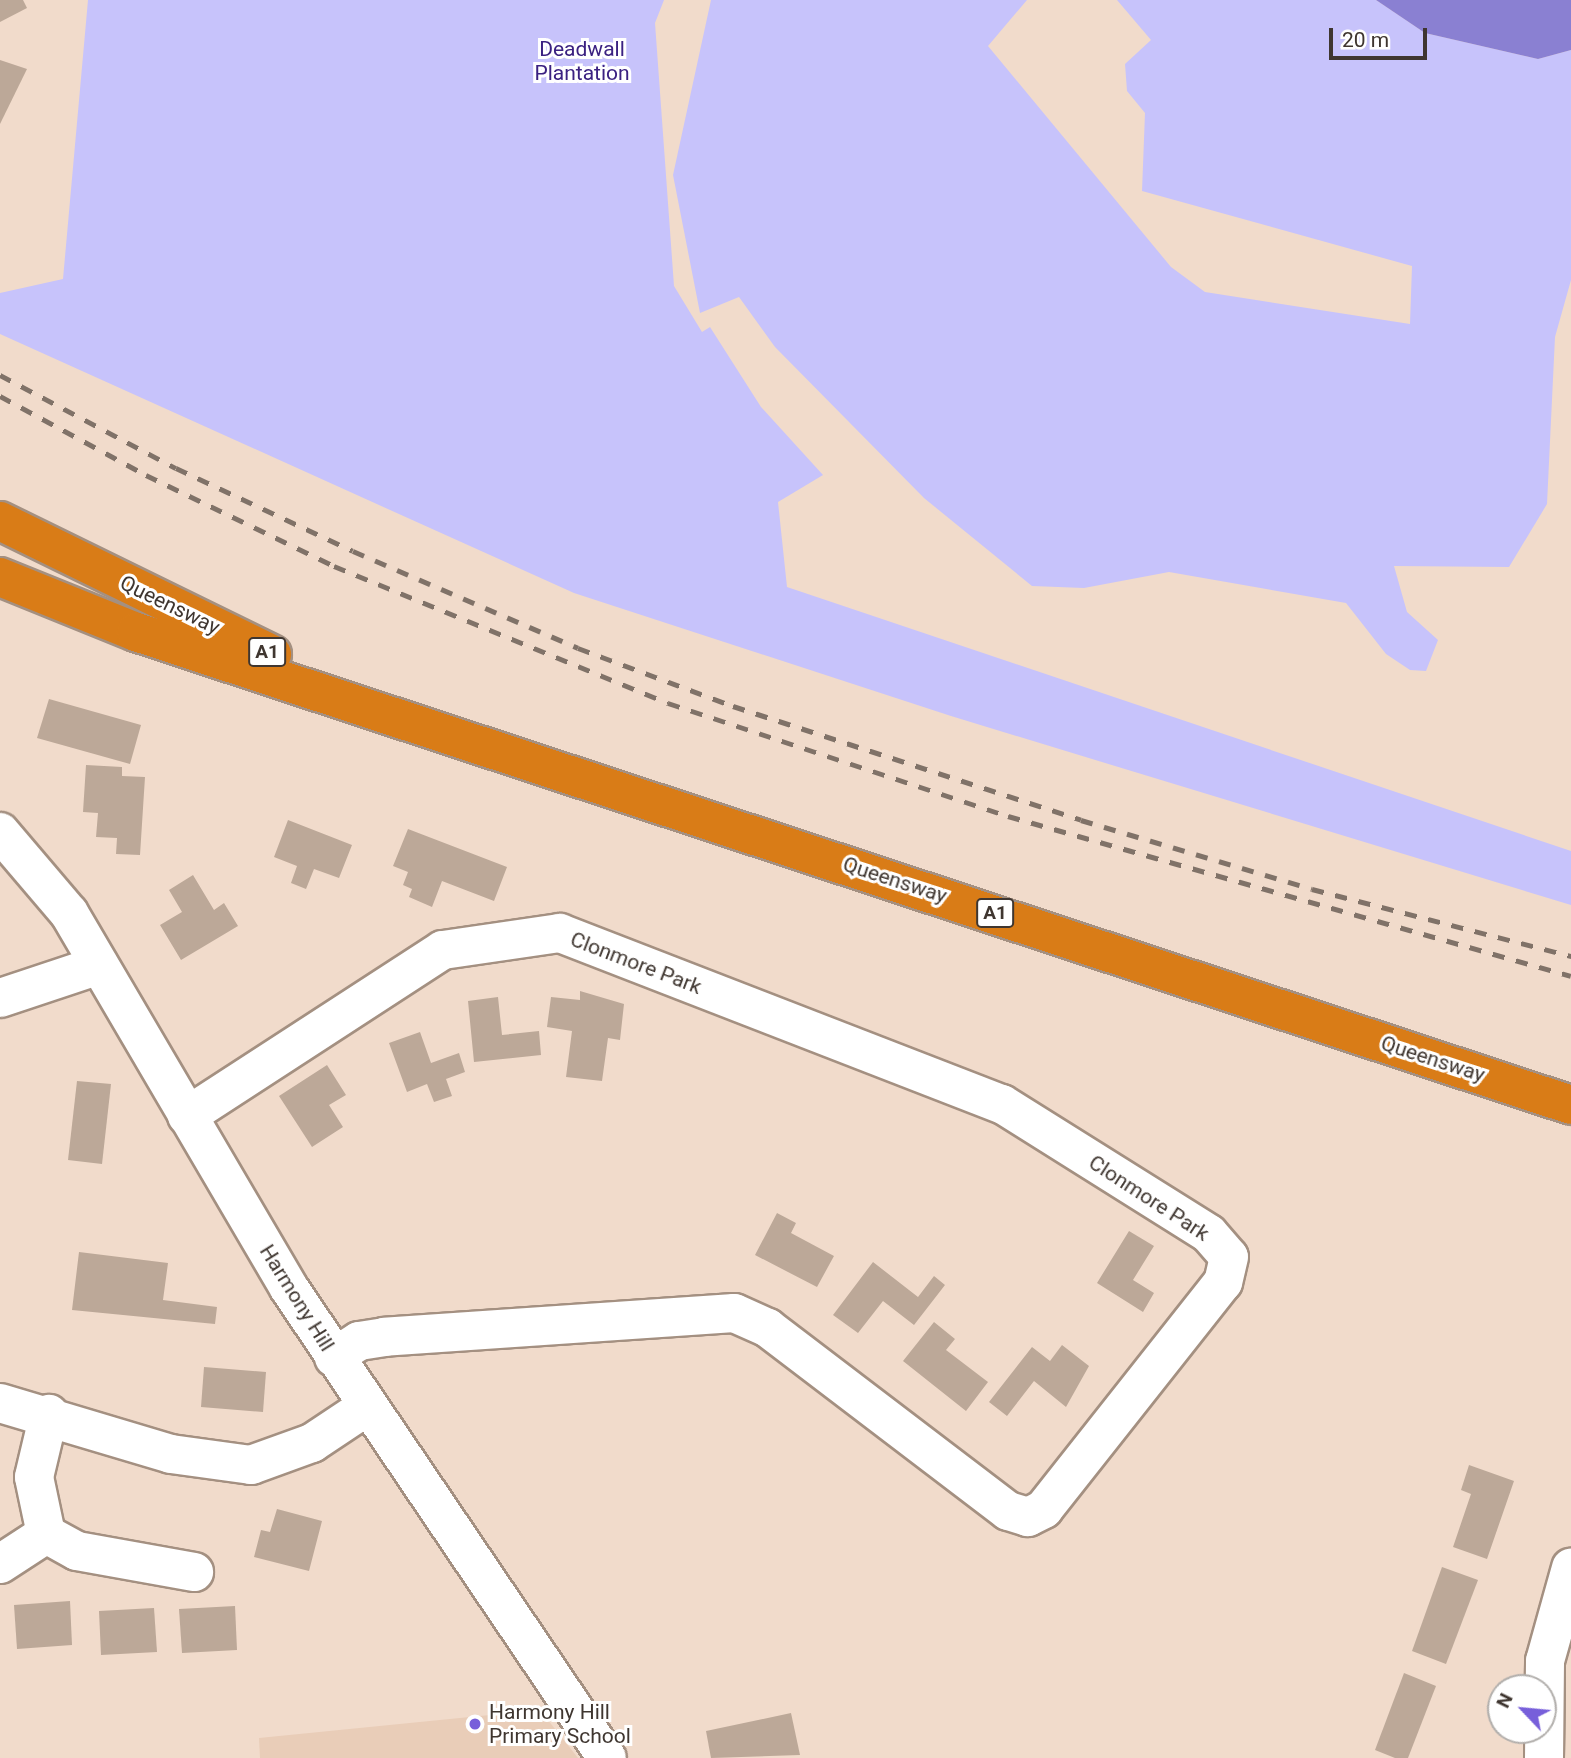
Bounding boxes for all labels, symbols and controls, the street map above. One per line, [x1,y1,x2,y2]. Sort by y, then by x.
scale bar [1333,14,1431,58]
text: 20 m [1342,28,1389,52]
park label: Deadwall Plantation [534,36,630,86]
street label: Queensway [116,570,224,640]
road number: A1 [248,636,286,667]
street label: Queensway [840,851,950,909]
road number: A1 [976,897,1014,928]
street label: Clonmore Park [567,926,705,1000]
street label: Queensway [1378,1030,1488,1088]
street label: Clonmore Park [1084,1150,1214,1246]
street label: Harmony Hill [254,1240,340,1356]
north arrow [1487,1674,1557,1744]
text: N [1491,1689,1518,1712]
place label: Harmony Hill Primary School [489,1699,631,1749]
marker: Harmony Hill Primary School [467,1716,483,1732]

